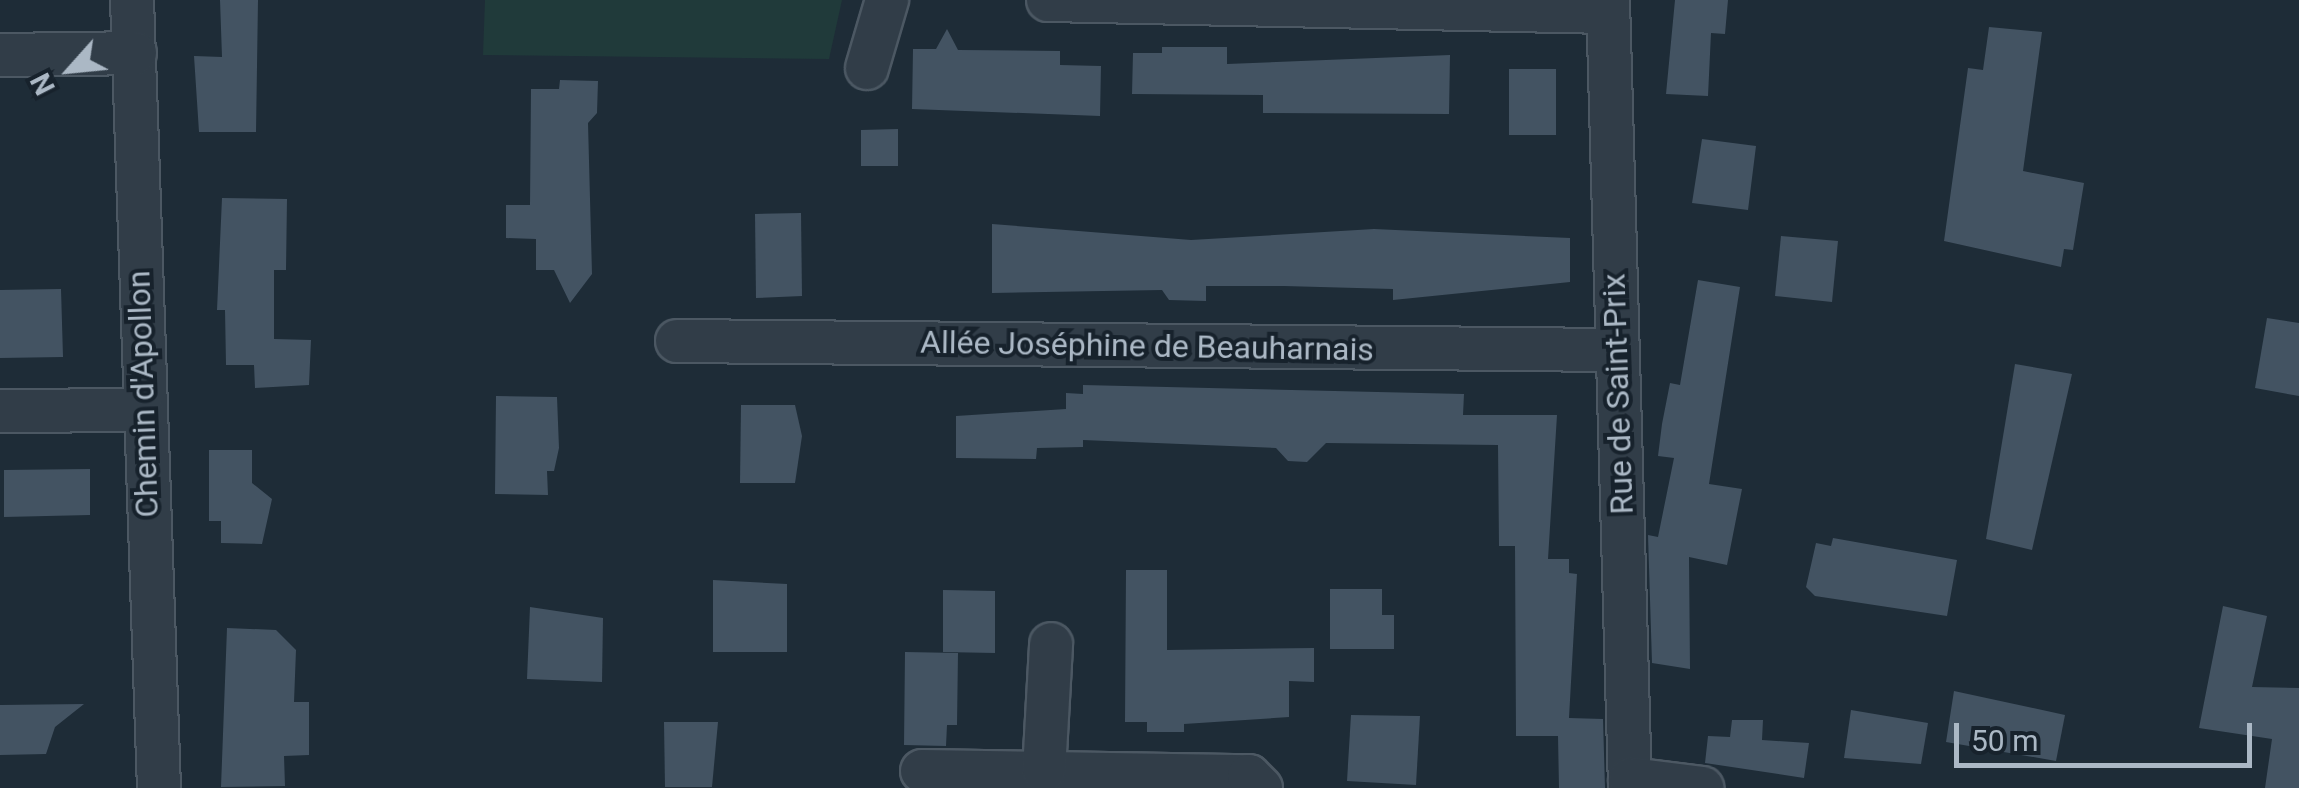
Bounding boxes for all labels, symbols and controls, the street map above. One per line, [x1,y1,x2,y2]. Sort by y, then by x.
north arrow [20,20,120,120]
text: N [24,68,62,100]
street label: Chemin d'Apollon [119,270,167,518]
street label: Rue de Saint-Prix [1595,273,1641,515]
street label: Allée Joséphine de Beauharnais [920,323,1374,369]
scale bar [1959,703,2256,765]
text: 50 m [1971,723,2038,758]

